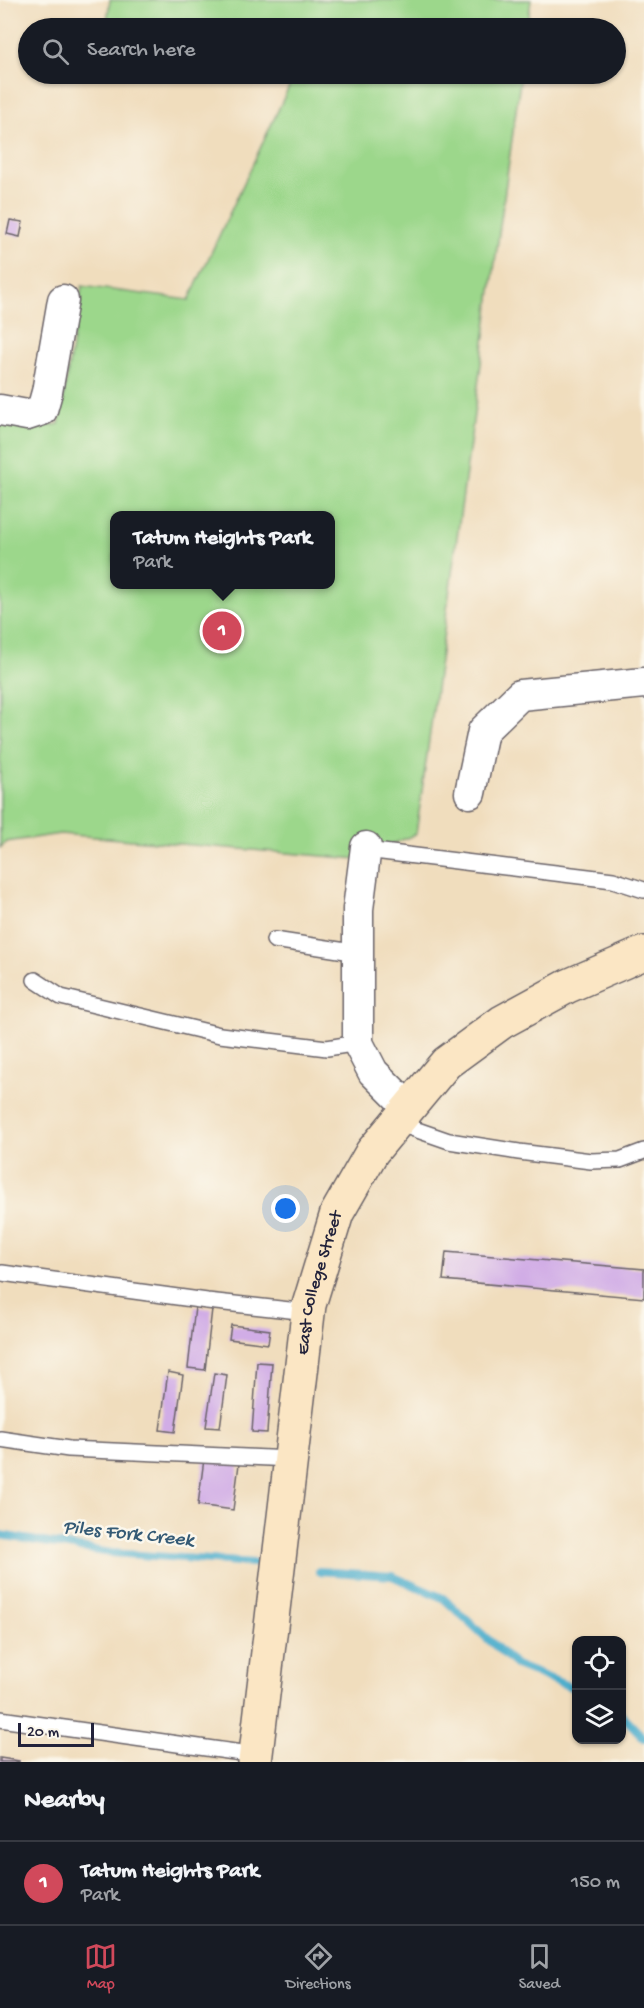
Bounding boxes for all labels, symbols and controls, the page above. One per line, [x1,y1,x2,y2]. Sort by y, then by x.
search box [18,18,626,84]
icon: search [39,35,72,68]
text: Search here [87,38,195,64]
popup [110,511,335,589]
text: Tatum Heights Park [133,526,312,552]
text: Park [133,552,172,575]
pin: 1 [202,608,242,654]
your location [271,1194,300,1223]
street label: East College Street [293,1207,348,1356]
water label: Piles Fork Creek [62,1517,196,1554]
map controls [572,1636,626,1744]
button: locate [572,1636,626,1690]
button: layers [572,1690,626,1744]
scale bar [18,1720,94,1748]
text: 20 m [27,1724,59,1743]
text: Nearby [24,1786,105,1817]
text: Tatum Heights Park [81,1859,259,1885]
text: 1 [39,1872,48,1895]
text: 150 m [571,1872,620,1895]
text: Park [81,1885,119,1908]
tab: Map [84,1940,117,1995]
tab: Directions [285,1940,351,1995]
tab: Saved [519,1940,560,1995]

